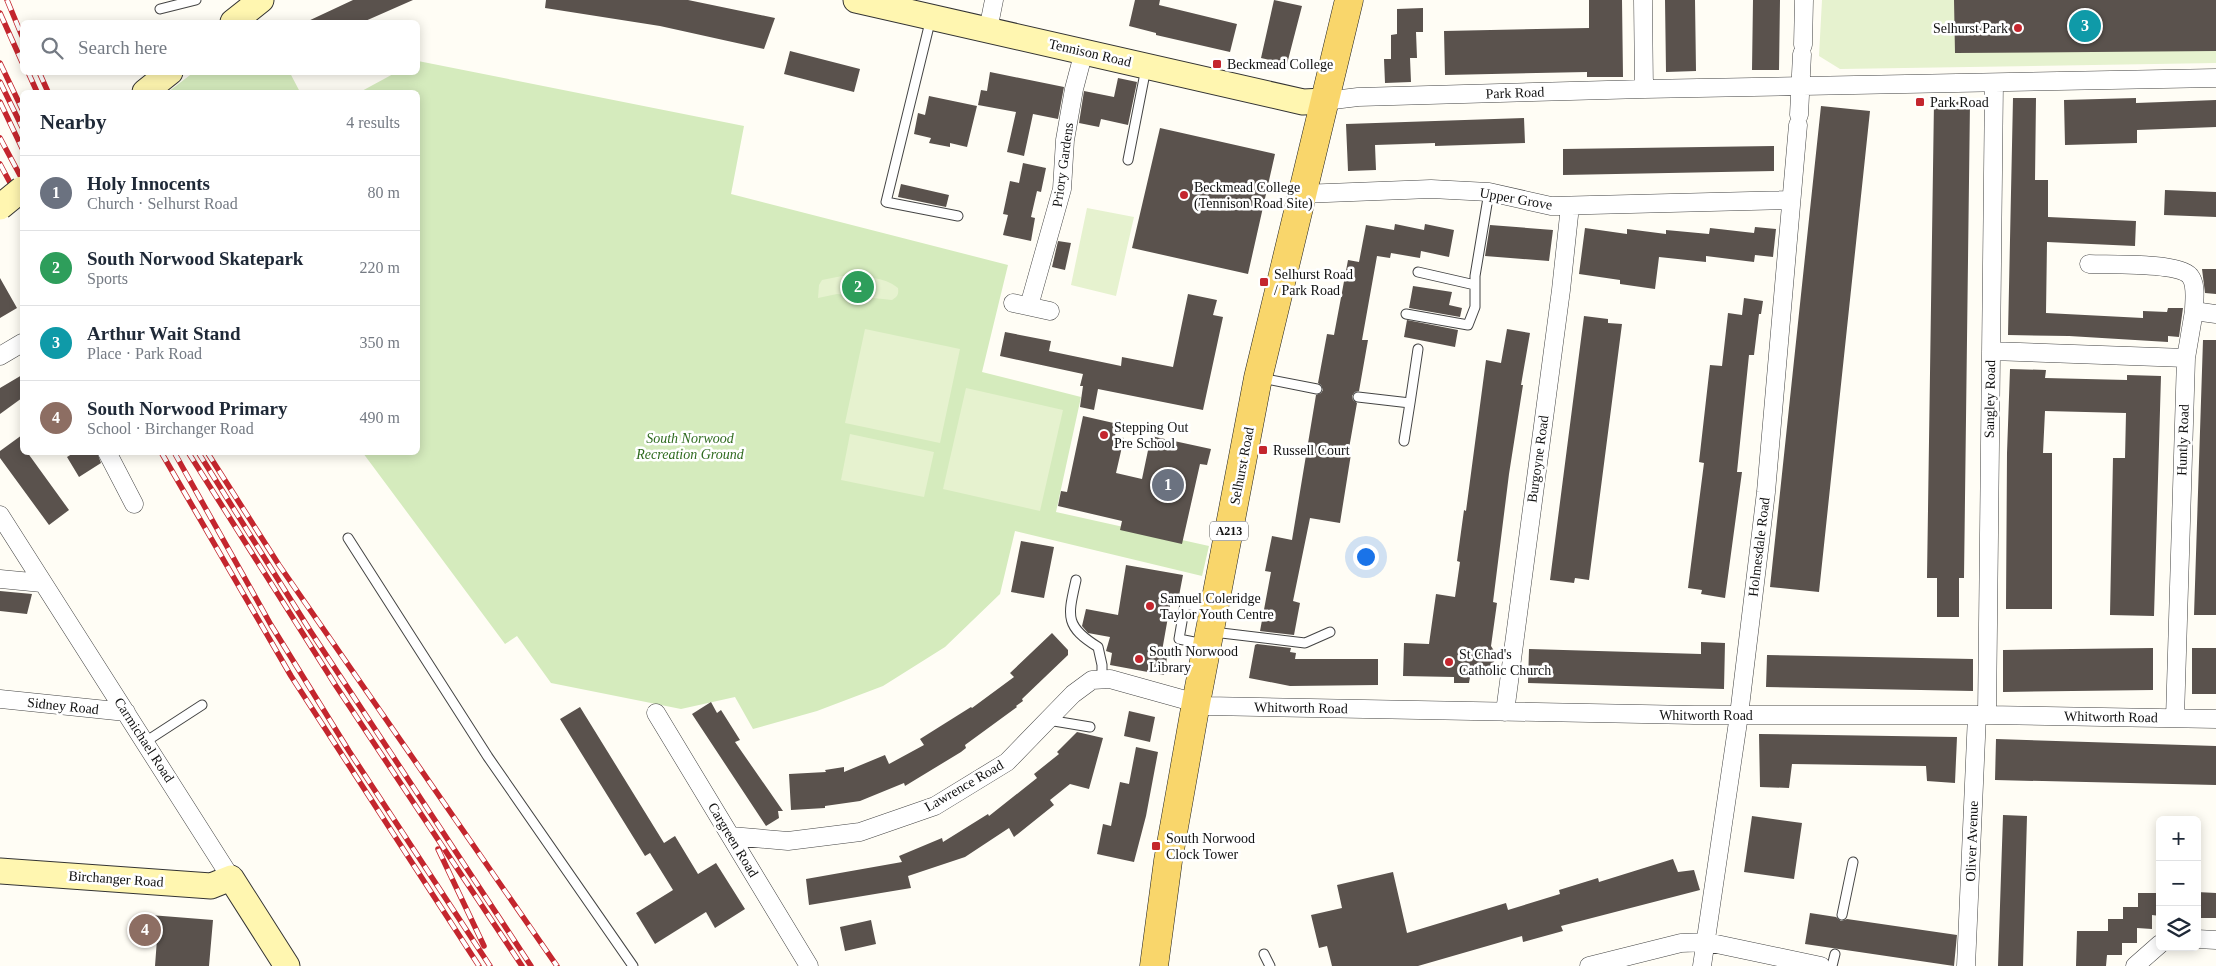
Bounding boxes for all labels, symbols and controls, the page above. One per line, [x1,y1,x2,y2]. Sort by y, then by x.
pin: 3 [2069,7,2101,45]
search box [20,20,420,75]
place label: Selhurst Park [1933,21,2008,36]
marker: Selhurst Park [2012,22,2024,34]
icon: search [38,34,66,62]
street label: Tennison Road [1047,36,1133,70]
text: Search here [78,37,167,58]
place label: Beckmead College [1227,57,1333,72]
marker: Beckmead College [1211,58,1223,70]
street label: Park Road [1485,84,1545,102]
place label: Park Road [1930,95,1989,110]
marker: Park Road [1914,96,1926,108]
text: Nearby [40,110,107,134]
text: 4 results [346,114,400,131]
street label: Priory Gardens [1050,122,1076,208]
text: Holy Innocents [87,173,210,194]
place label: Beckmead College (Tennison Road Site) [1194,180,1313,212]
text: 1 [52,184,60,201]
text: 80 m [368,184,400,201]
street label: Upper Grove [1479,185,1553,213]
marker: Beckmead College (Tennison Road Site) [1178,189,1190,201]
text: Church · Selhurst Road [87,195,238,212]
text: South Norwood Skatepark [87,248,303,269]
text: 2 [52,259,60,276]
text: 220 m [360,259,400,276]
place label: Selhurst Road / Park Road [1274,267,1353,298]
pin: 2 [842,268,874,306]
text: Sports [87,270,128,287]
marker: Selhurst Road / Park Road [1258,276,1270,288]
text: Arthur Wait Stand [87,323,240,344]
text: 3 [52,334,60,351]
text: 350 m [360,334,400,351]
text: Place · Park Road [87,345,202,362]
street label: Sangley Road [1982,360,1998,438]
text: South Norwood Primary [87,398,288,419]
street label: Huntly Road [2174,404,2192,476]
text: 4 [52,409,60,426]
text: 490 m [360,409,400,426]
street label: Burgoyne Road [1524,414,1552,504]
text: School · Birchanger Road [87,420,254,437]
place label: Stepping Out Pre School [1114,420,1188,451]
street label: Selhurst Road [1227,426,1257,506]
marker: Stepping Out Pre School [1098,429,1110,441]
park label: South Norwood Recreation Ground [635,431,745,462]
place label: Russell Court [1273,443,1350,458]
marker: Russell Court [1257,444,1269,456]
pin: 1 [1152,466,1184,504]
street label: Holmesdale Road [1745,496,1773,598]
road number: A213 [1210,522,1248,540]
your location [1353,544,1379,570]
place label: Samuel Coleridge Taylor Youth Centre [1160,591,1274,622]
marker: Samuel Coleridge Taylor Youth Centre [1144,600,1156,612]
place label: South Norwood Library [1149,644,1238,675]
place label: St Chad's Catholic Church [1459,647,1551,678]
marker: South Norwood Library [1133,653,1145,665]
marker: St Chad's Catholic Church [1443,656,1455,668]
street label: Sidney Road [26,695,100,717]
street label: Carmichael Road [111,695,177,785]
street label: Whitworth Road [1254,700,1348,716]
street label: Whitworth Road [1659,708,1753,723]
street label: Whitworth Road [2064,709,2158,725]
street label: Lawrence Road [922,757,1006,815]
street label: Cargreen Road [705,800,761,880]
street label: Oliver Avenue [1963,800,1981,882]
map controls [2156,816,2201,951]
button: + [2156,816,2201,861]
place label: South Norwood Clock Tower [1166,831,1255,862]
marker: South Norwood Clock Tower [1150,840,1162,852]
button: − [2156,861,2201,906]
street label: Birchanger Road [68,868,164,890]
button: layers [2156,906,2201,951]
pin: 4 [129,911,161,949]

